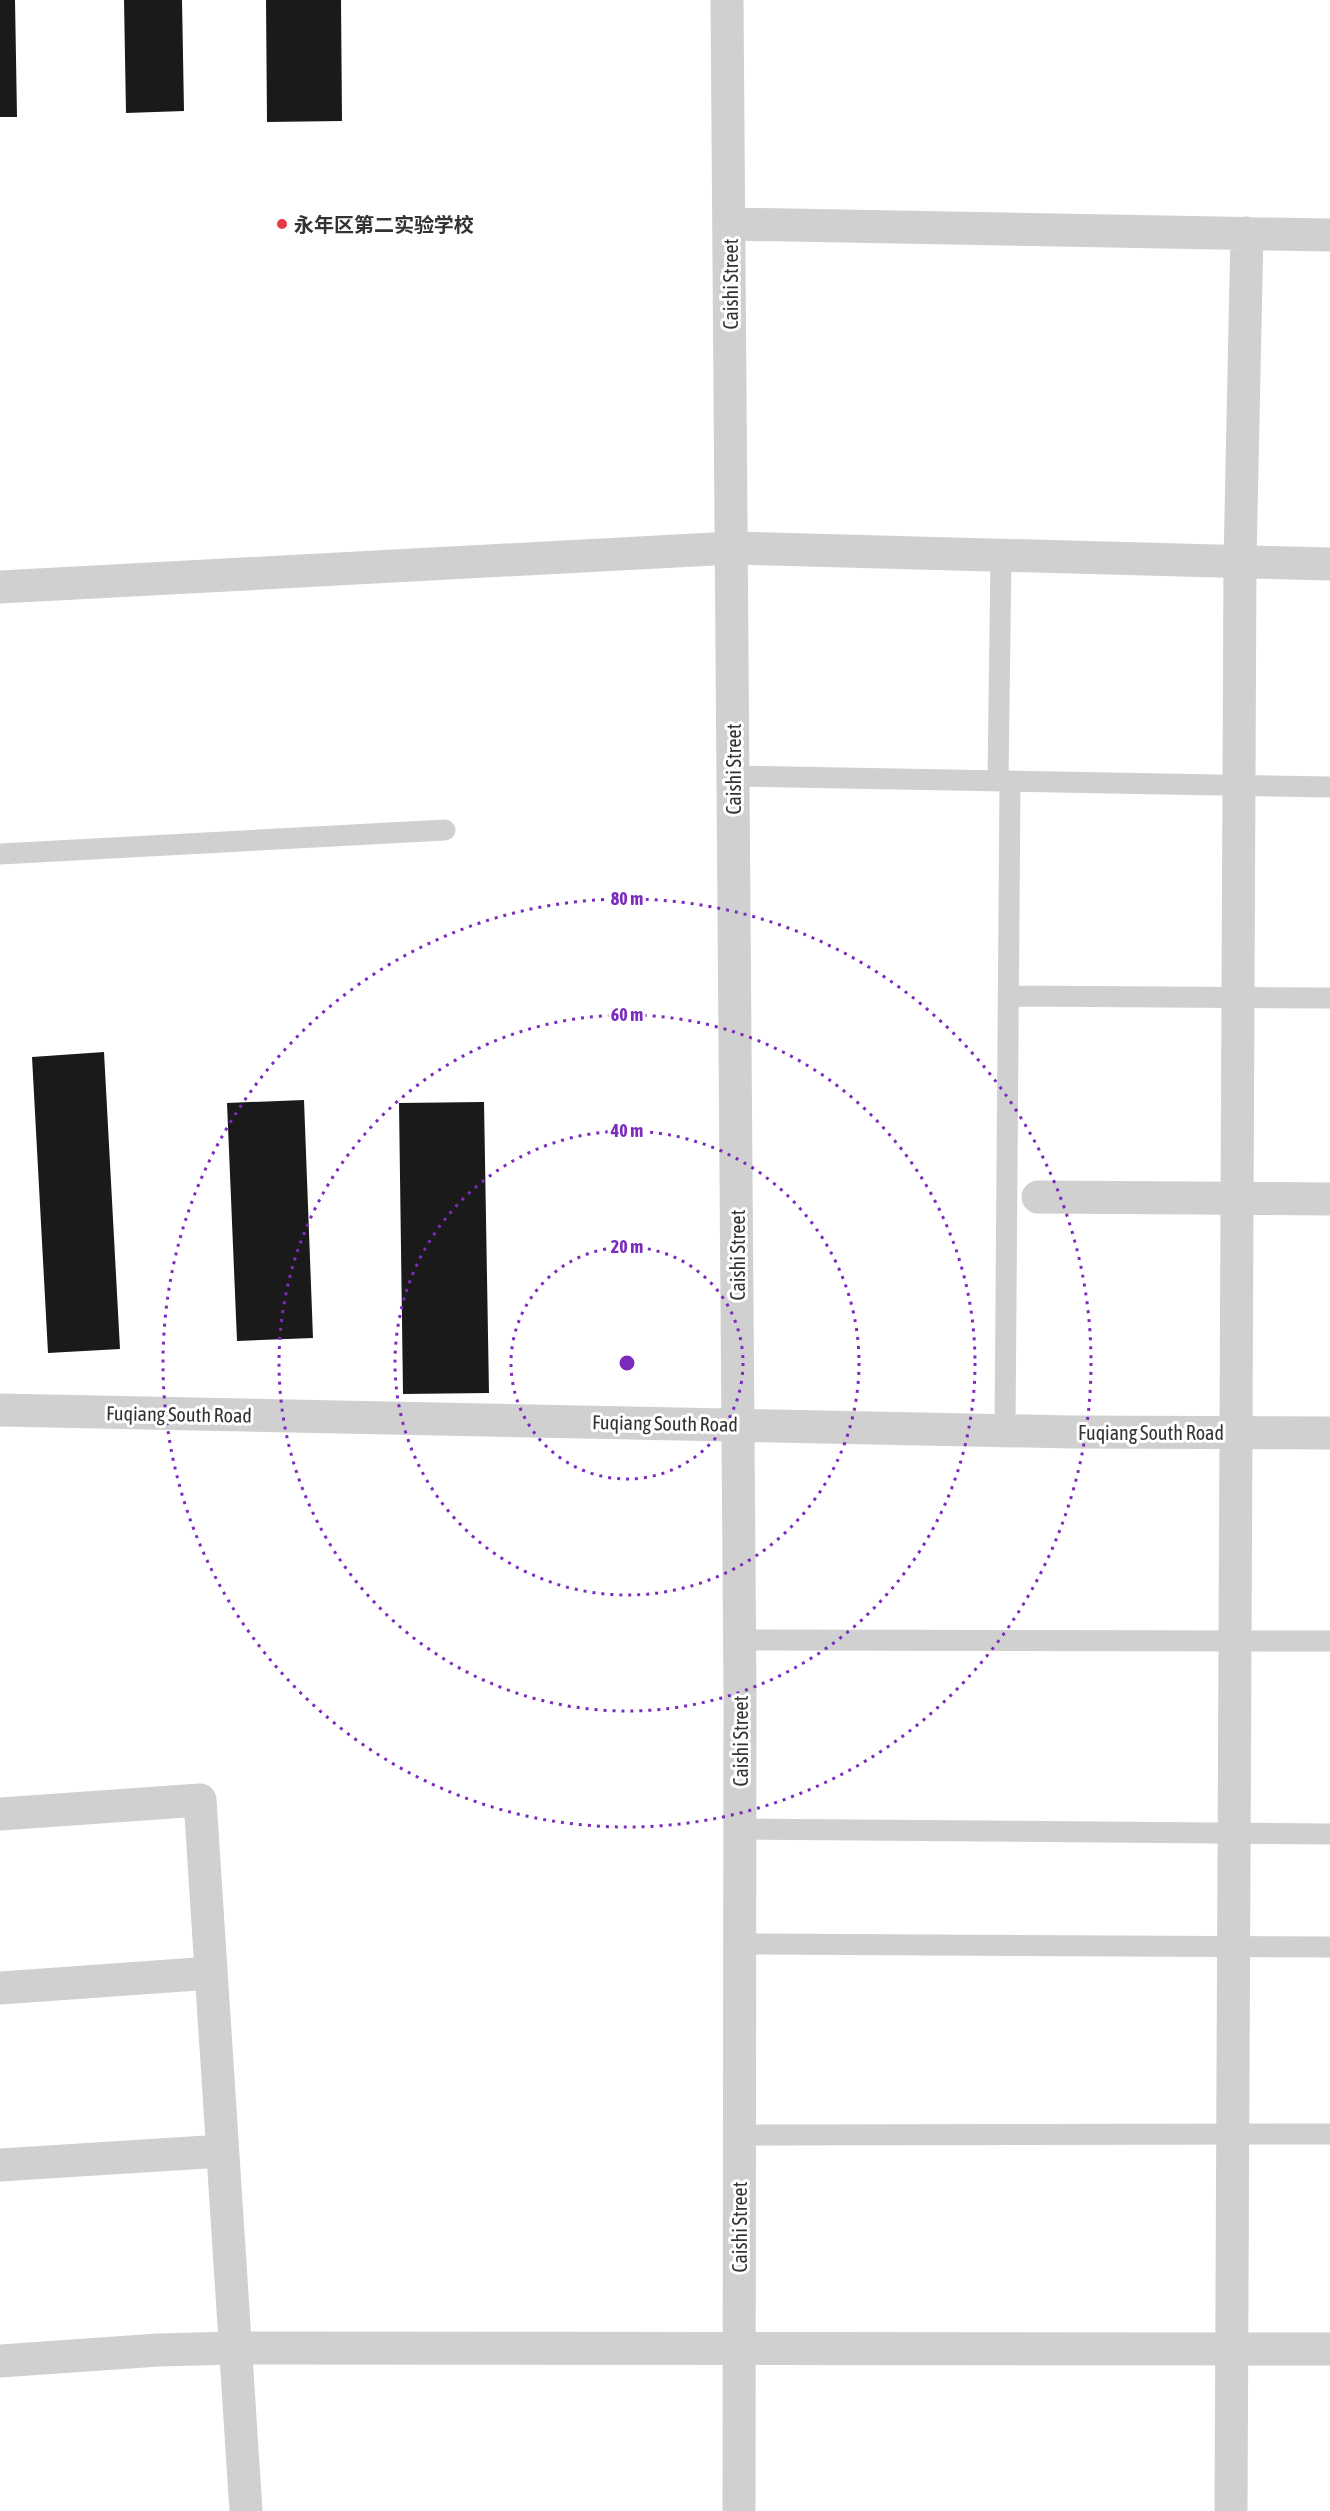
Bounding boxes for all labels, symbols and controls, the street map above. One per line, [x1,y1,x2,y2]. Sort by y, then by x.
place label: 永年区第二实验学校 [294,213,474,236]
marker: 永年区第二实验学校 [275,217,289,231]
street label: Caishi Street [719,238,742,329]
street label: Caishi Street [722,723,745,814]
text: 80 m [611,888,643,909]
text: 60 m [611,1004,643,1025]
text: 40 m [610,1120,643,1141]
street label: Caishi Street [726,1209,749,1300]
text: 20 m [611,1236,643,1257]
centre of rings [617,1353,637,1373]
street label: Fuqiang South Road [106,1401,252,1427]
street label: Fuqiang South Road [592,1410,738,1436]
street label: Fuqiang South Road [1078,1421,1224,1444]
street label: Caishi Street [729,1695,752,1786]
street label: Caishi Street [728,2181,751,2272]

